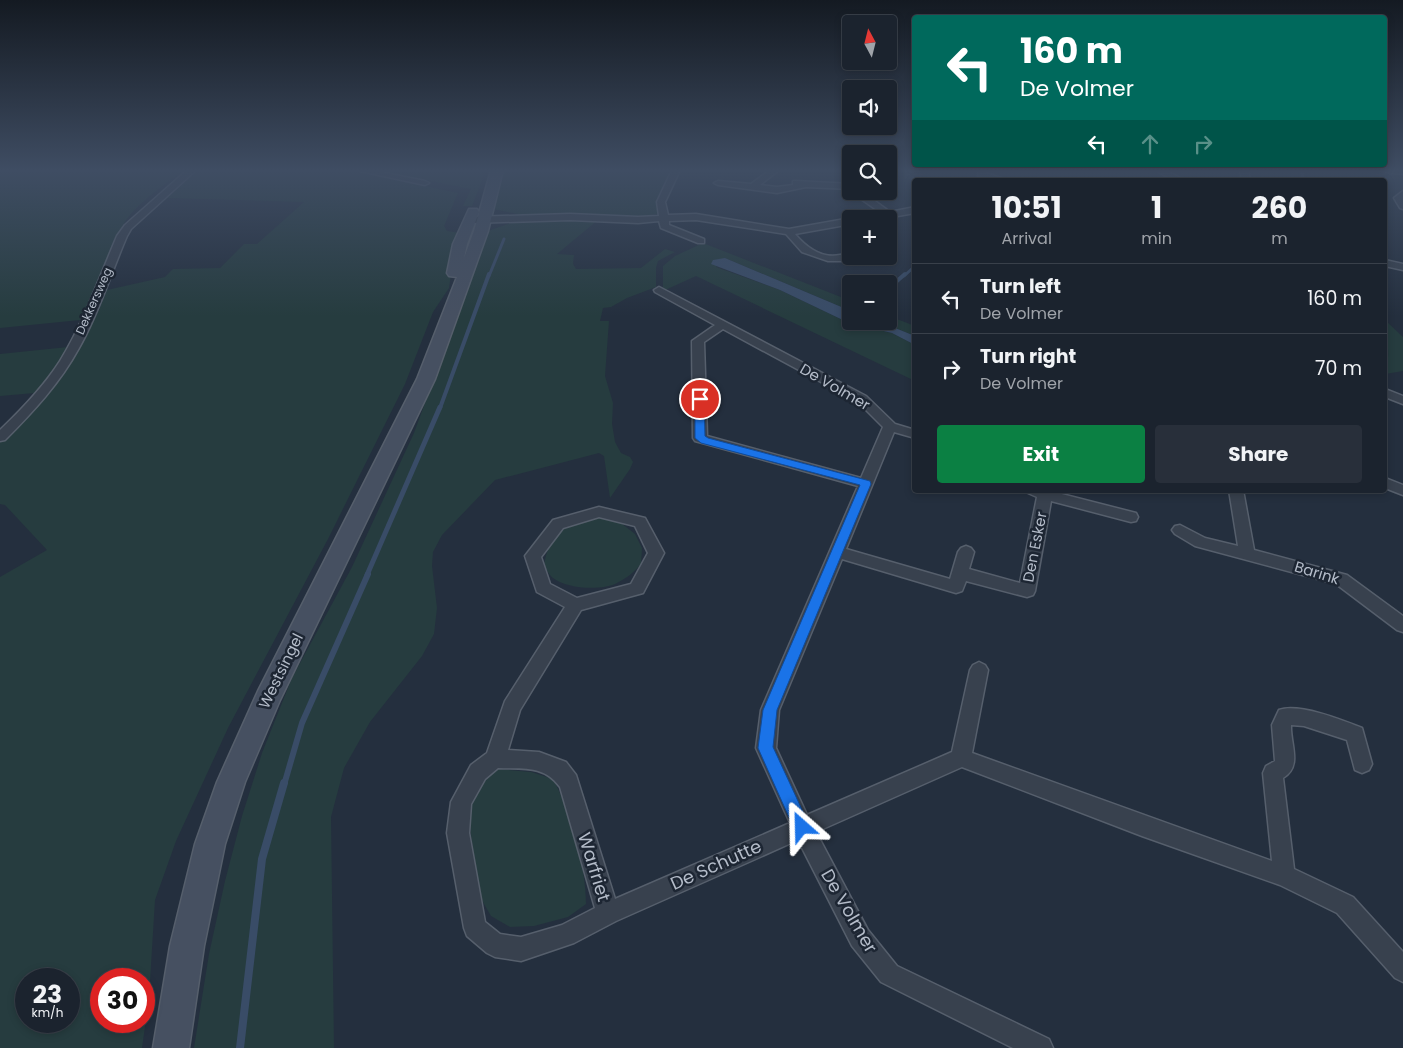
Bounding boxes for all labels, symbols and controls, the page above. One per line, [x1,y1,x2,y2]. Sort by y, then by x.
north arrow [842,15,898,70]
map controls [842,15,897,330]
text: 160 m [1020,26,1123,75]
icon: left [937,35,1002,100]
text: De Volmer [1020,73,1134,104]
button: sound [842,80,897,135]
icon: left [1083,130,1111,158]
icon: ahead [1136,130,1164,158]
icon: right [1189,130,1217,158]
button: search [842,145,897,200]
text: 10:51 [992,186,1062,229]
text: 1 [1151,186,1162,229]
text: 260 [1252,186,1307,229]
button: + [842,210,897,265]
text: Arrival [1001,227,1052,250]
text: min [1141,227,1172,250]
text: m [1271,227,1288,250]
street label: Dekkersweg [71,265,116,337]
text: Turn left [980,273,1061,300]
button: − [842,275,897,330]
icon: left [937,285,965,313]
text: 160 m [1307,285,1362,312]
text: De Volmer [980,302,1063,325]
text: Turn right [980,343,1076,370]
icon: right [937,355,965,383]
text: 70 m [1315,355,1362,382]
street label: De Volmer [796,358,874,415]
text: De Volmer [980,372,1063,395]
pin [679,378,721,420]
icon: arrive [686,385,714,413]
button: Exit [937,425,1145,483]
button: Share [1155,425,1362,483]
street label: Den Esker [1017,509,1052,584]
street label: Barink [1292,556,1342,589]
street label: Westsingel [253,630,308,712]
position arrow [775,800,827,852]
street label: Warfriet [572,829,617,905]
street label: De Schutte [666,833,765,896]
street label: De Volmer [815,864,884,958]
speed limit sign: 30 [90,968,155,1033]
text: 23 [33,977,62,1012]
text: km/h [32,1004,63,1021]

